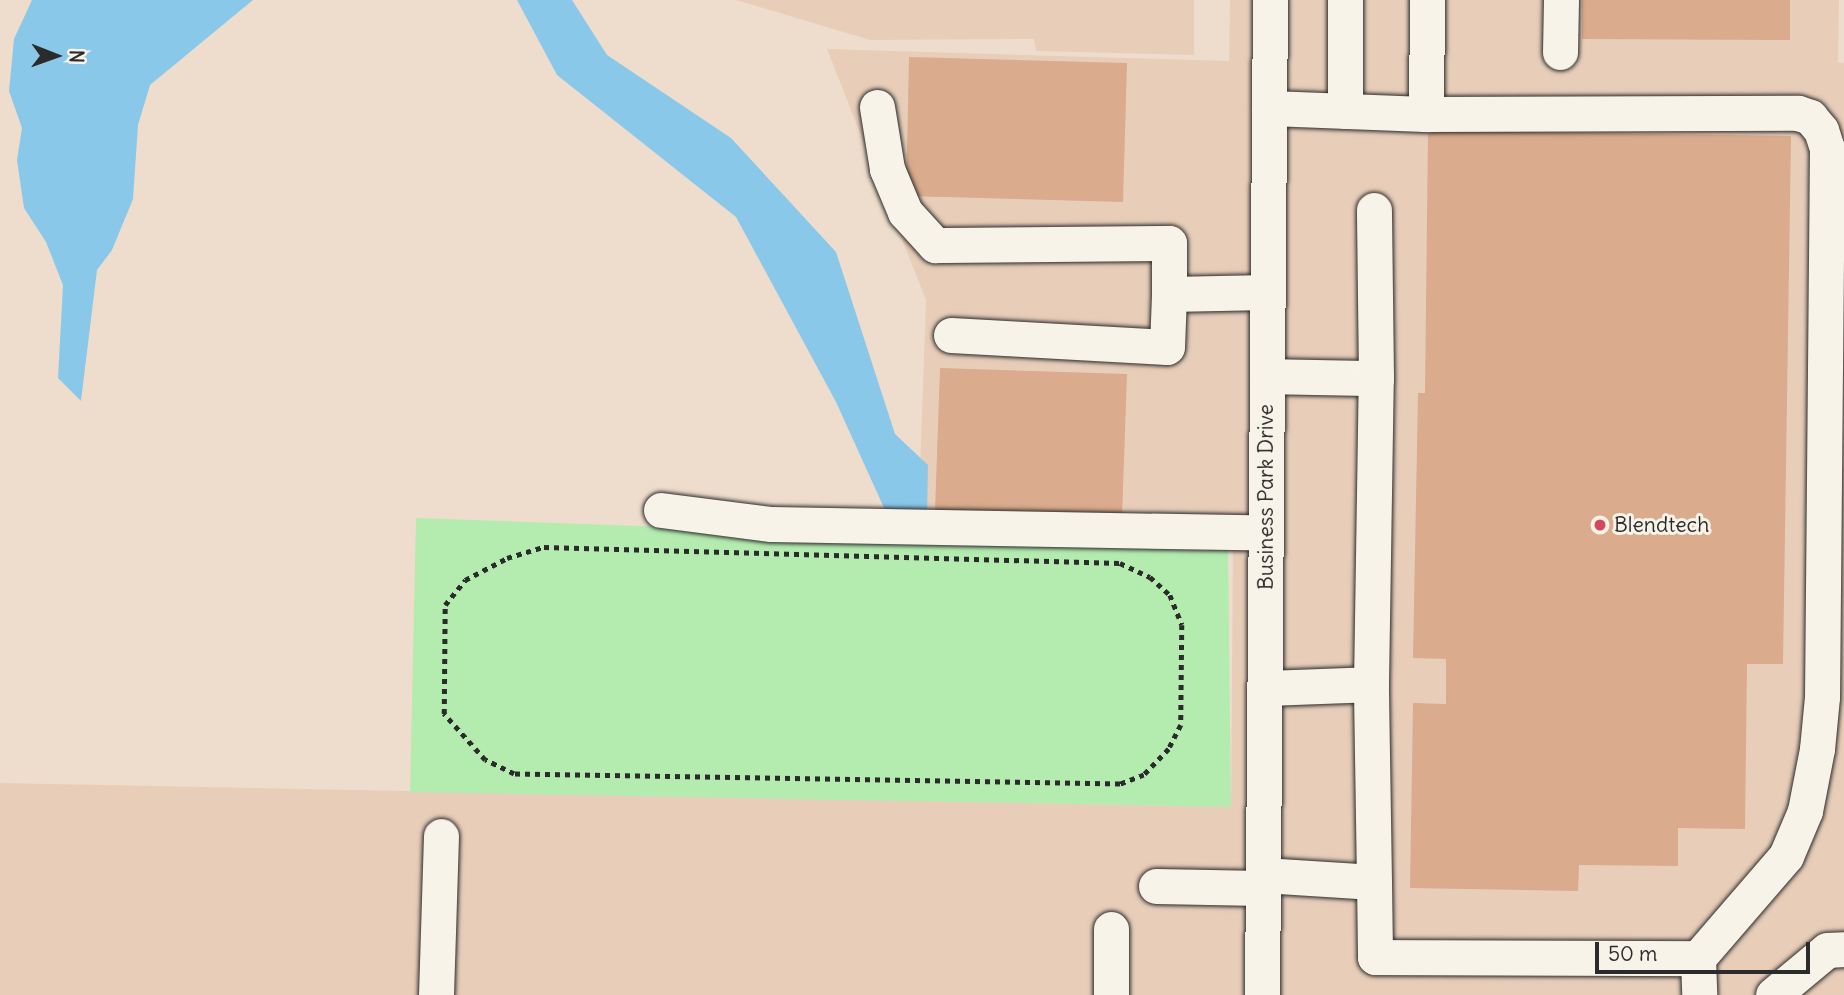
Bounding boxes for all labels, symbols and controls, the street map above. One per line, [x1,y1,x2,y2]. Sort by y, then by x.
north arrow [21,21,91,91]
text: N [65,50,89,63]
street label: Business Park Drive [1253,404,1279,590]
place label: Blendtech [1614,512,1709,538]
marker: Blendtech [1592,517,1608,533]
scale bar [1599,928,1814,972]
text: 50 m [1608,940,1657,967]

